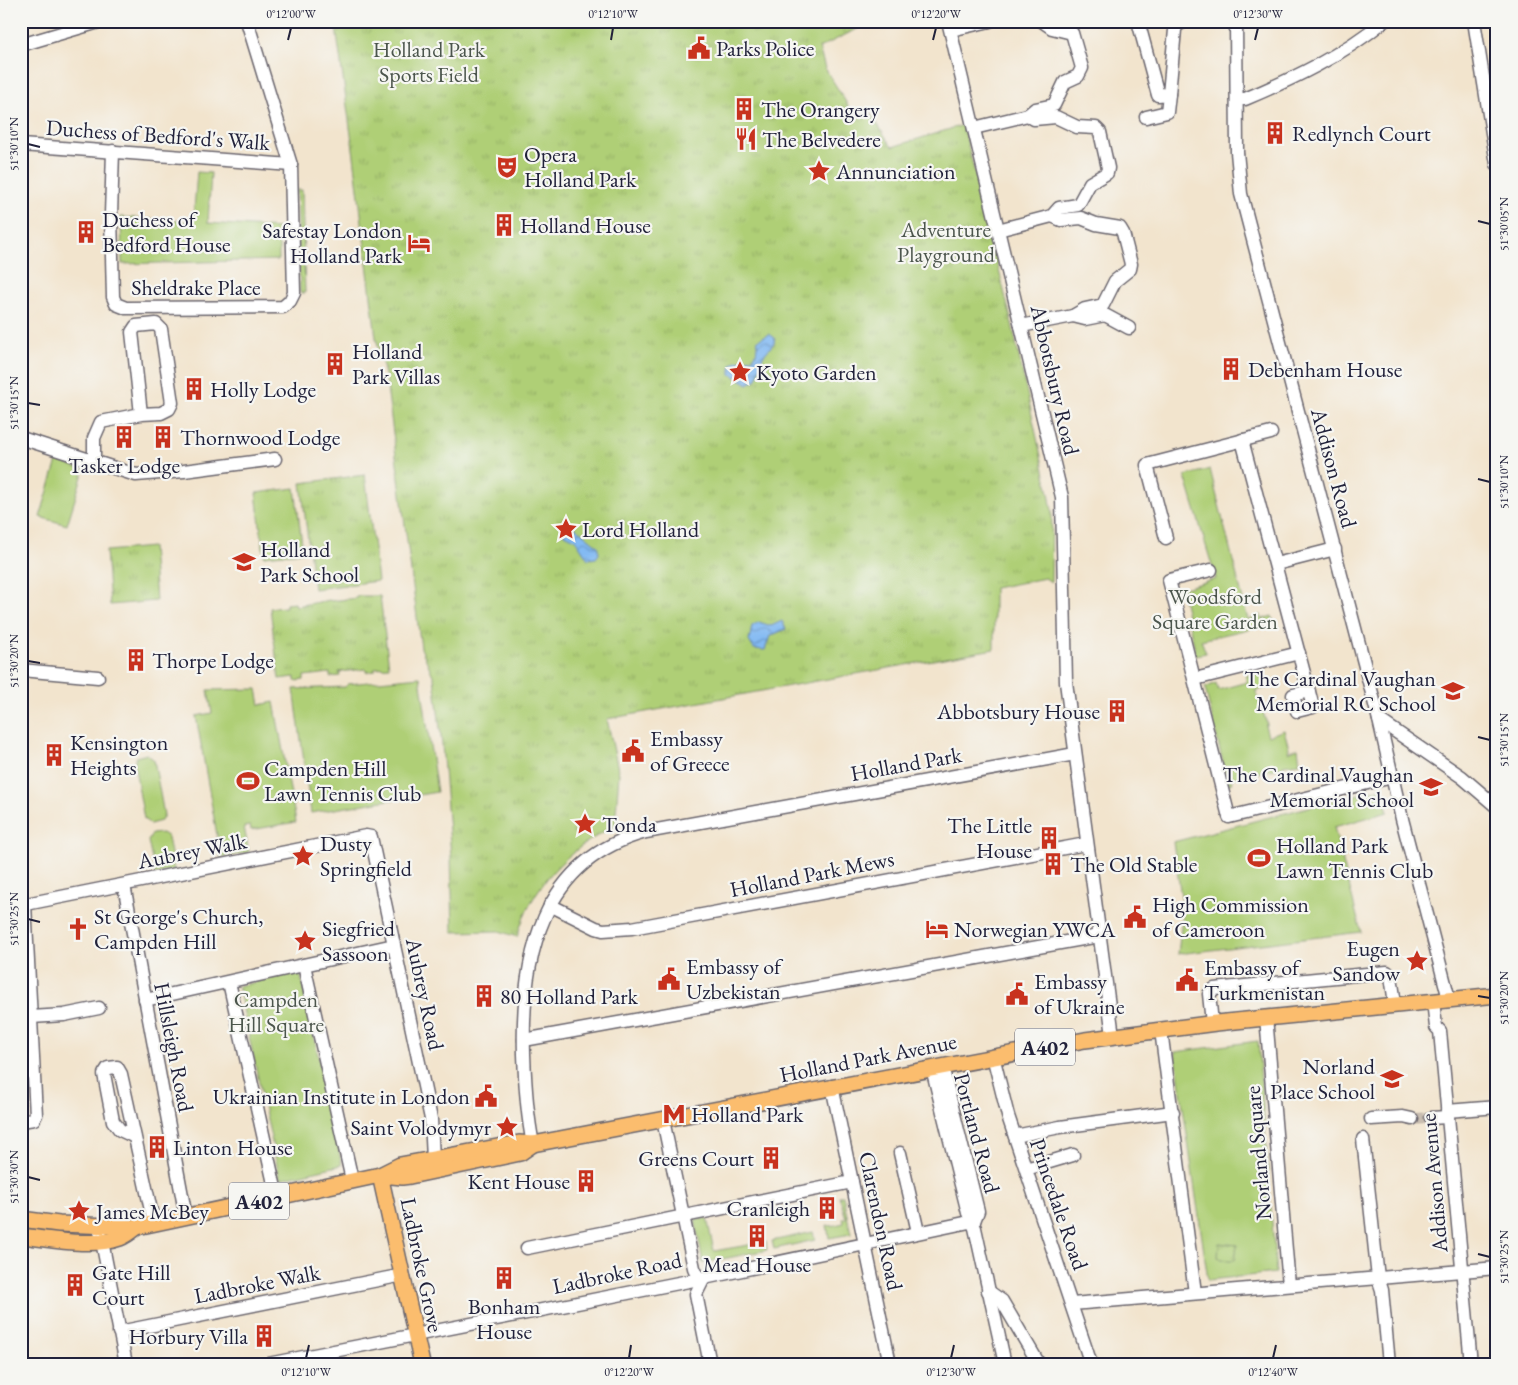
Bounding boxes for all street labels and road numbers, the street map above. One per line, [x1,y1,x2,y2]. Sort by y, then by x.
street label: Duchess of Bedford's Walk [45,113,272,157]
street label: Sheldrake Place [131,273,261,302]
street label: Abbotsbury Road [1023,301,1087,459]
street label: Addison Road [1304,404,1364,532]
street label: Holland Park [848,740,965,788]
street label: Aubrey Walk [134,826,250,876]
street label: Holland Park Mews [727,844,897,904]
street label: Aubrey Road [399,934,451,1054]
street label: Hillsleigh Road [147,980,201,1115]
street label: Holland Park Avenue [777,1027,959,1089]
road number: A402 [1015,1028,1075,1066]
street label: Portland Road [947,1070,1007,1197]
street label: Norland Square [1238,1084,1278,1221]
street label: Addison Avenue [1413,1112,1455,1255]
street label: Princedale Road [1023,1134,1095,1275]
street label: Clarendon Road [852,1149,910,1294]
road number: A402 [229,1182,289,1220]
street label: Ladbroke Grove [394,1195,451,1335]
street label: Ladbroke Road [550,1245,685,1301]
street label: Ladbroke Walk [192,1257,323,1310]

